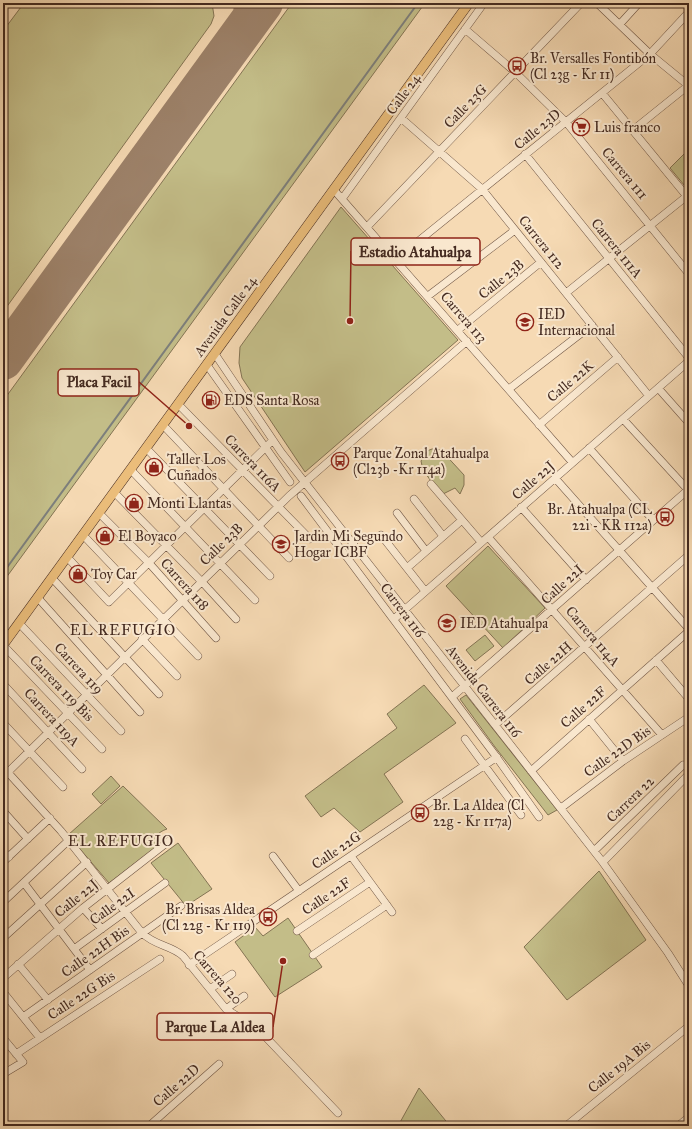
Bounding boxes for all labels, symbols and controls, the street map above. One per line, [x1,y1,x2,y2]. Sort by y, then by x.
place label: Br. Versalles Fontibón (Cl 23g - Kr 11) [530,50,657,84]
bus stop icon: Br. Versalles Fontibón (Cl 23g - Kr 11) [507,56,527,76]
street label: Calle 24 [383,70,425,118]
street label: Calle 23G [440,81,490,132]
street label: Calle 23D [510,105,564,153]
supermarket icon: Luis franco [571,117,591,137]
place label: Luis franco [594,119,660,136]
street label: Carrera 111 [598,144,652,203]
street label: Carrera 112 [515,212,568,273]
street label: Carrera 111A [587,215,646,282]
callout: Estadio Atahualpa [351,238,480,265]
text: Estadio Atahualpa [359,243,472,262]
street label: Calle 23B [475,256,527,303]
street label: Avenida Calle 24 [190,272,261,361]
street label: Carrera 113 [437,288,491,347]
place label: IED Internacional [538,306,615,339]
school or university icon: IED Internacional [515,312,535,332]
street label: Calle 22K [544,356,598,406]
callout: Placa Facil [58,369,139,396]
text: Placa Facil [66,373,133,391]
fuel station icon: EDS Santa Rosa [201,390,221,410]
place label: EDS Santa Rosa [224,392,320,409]
street label: Carrera 116A [221,431,285,496]
place label: Parque Zonal Atahualpa (Cl23b -Kr 114a) [353,445,489,479]
place label: Taller Los Cuñados [167,451,226,484]
bus stop icon: Parque Zonal Atahualpa (Cl23b -Kr 114a) [330,451,350,471]
shop icon: Taller Los Cuñados [144,457,164,477]
street label: Calle 22J [508,457,559,504]
shop icon: Monti Llantas [124,493,144,513]
place label: Monti Llantas [147,495,231,512]
place label: Br. Atahualpa (CL 22i - KR 112a) [547,501,653,535]
bus stop icon: Br. Atahualpa (CL 22i - KR 112a) [655,507,675,527]
street label: Calle 23B [196,520,247,569]
shop icon: El Boyaco [95,526,115,546]
place label: El Boyaco [118,528,177,545]
place label: Jardin Mi Segundo Hogar ICBF [292,528,403,561]
school or university icon: Jardin Mi Segundo Hogar ICBF [271,534,291,554]
street label: Carrera 118 [157,555,212,614]
street label: Calle 22I [537,561,587,608]
shop icon: Toy Car [68,564,88,584]
place label: Toy Car [91,566,137,583]
street label: Carrera 116 [377,580,429,642]
street label: Carrera 114A [562,603,624,670]
school or university icon: IED Atahualpa [437,613,457,633]
place label: IED Atahualpa [460,615,548,632]
district label: EL REFUGIO [70,621,176,639]
street label: Calle 22H [521,638,576,689]
street label: Carrera 119 [50,639,107,698]
street label: Avenida Carrera 116 [442,641,525,742]
street label: Carrera 119 Bis [26,652,97,725]
street label: Calle 22F [557,683,610,732]
street label: Carrera 119A [20,685,83,751]
street label: Calle 22D Bis [581,722,654,781]
street label: Carrera 22 [603,772,658,826]
place label: Br. La Aldea (Cl 22g - Kr 117a) [433,797,525,831]
bus stop icon: Br. La Aldea (Cl 22g - Kr 117a) [410,803,430,823]
street label: Calle 22G [308,828,364,873]
district label: EL REFUGIO [68,832,174,850]
street label: Calle 22F [299,874,354,919]
street label: Calle 22J [51,875,102,922]
street label: Calle 22I [86,884,138,928]
place label: Br. Brisas Aldea (Cl 22g - Kr 119) [162,901,255,935]
bus stop icon: Br. Brisas Aldea (Cl 22g - Kr 119) [258,907,278,927]
street label: Calle 22H Bis [58,922,132,981]
street label: Carrera 120 [189,947,246,1008]
street label: Calle 22G Bis [44,967,118,1024]
callout: Parque La Aldea [157,1013,273,1040]
text: Parque La Aldea [165,1018,266,1037]
street label: Calle 19A Bis [585,1036,654,1097]
street label: Calle 22D [149,1060,203,1110]

